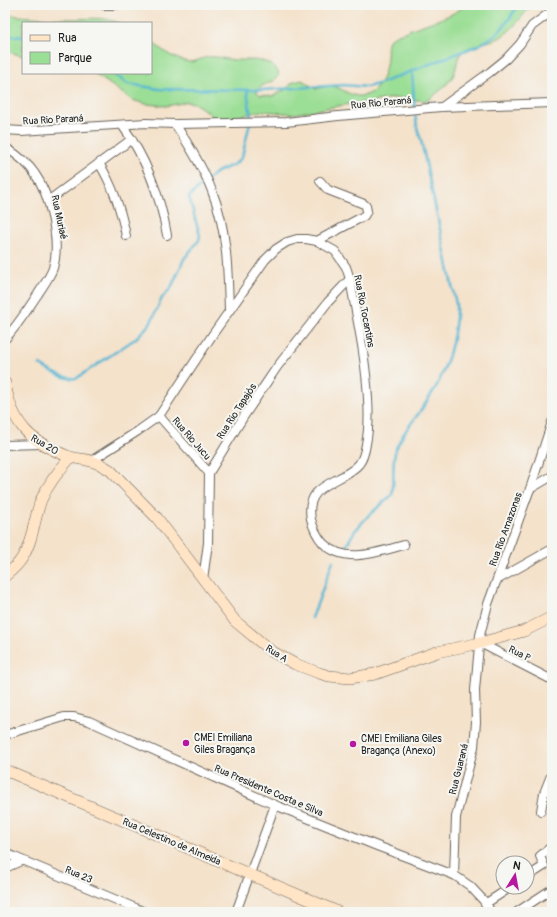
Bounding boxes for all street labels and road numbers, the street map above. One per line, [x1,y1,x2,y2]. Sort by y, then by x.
street label: Rua Rio Paraná [350,94,412,112]
street label: Rua Rio Paraná [22,112,84,128]
street label: Rua Muriaé [48,194,70,241]
street label: Rua Rio Tocantins [351,274,377,349]
street label: Rua Rio Tapajós [214,381,260,442]
street label: Rua Rio Jucu [169,415,213,462]
street label: Rua 20 [28,432,61,458]
street label: Rua Rio Amazonas [487,490,525,568]
street label: Rua A [263,642,290,666]
street label: Rua P [506,643,533,665]
street label: Rua Guaraná [447,742,471,796]
street label: Rua Presidente Costa e Silva [212,763,325,819]
street label: Rua Celestino de Almeida [121,816,223,868]
street label: Rua 23 [63,864,94,886]

